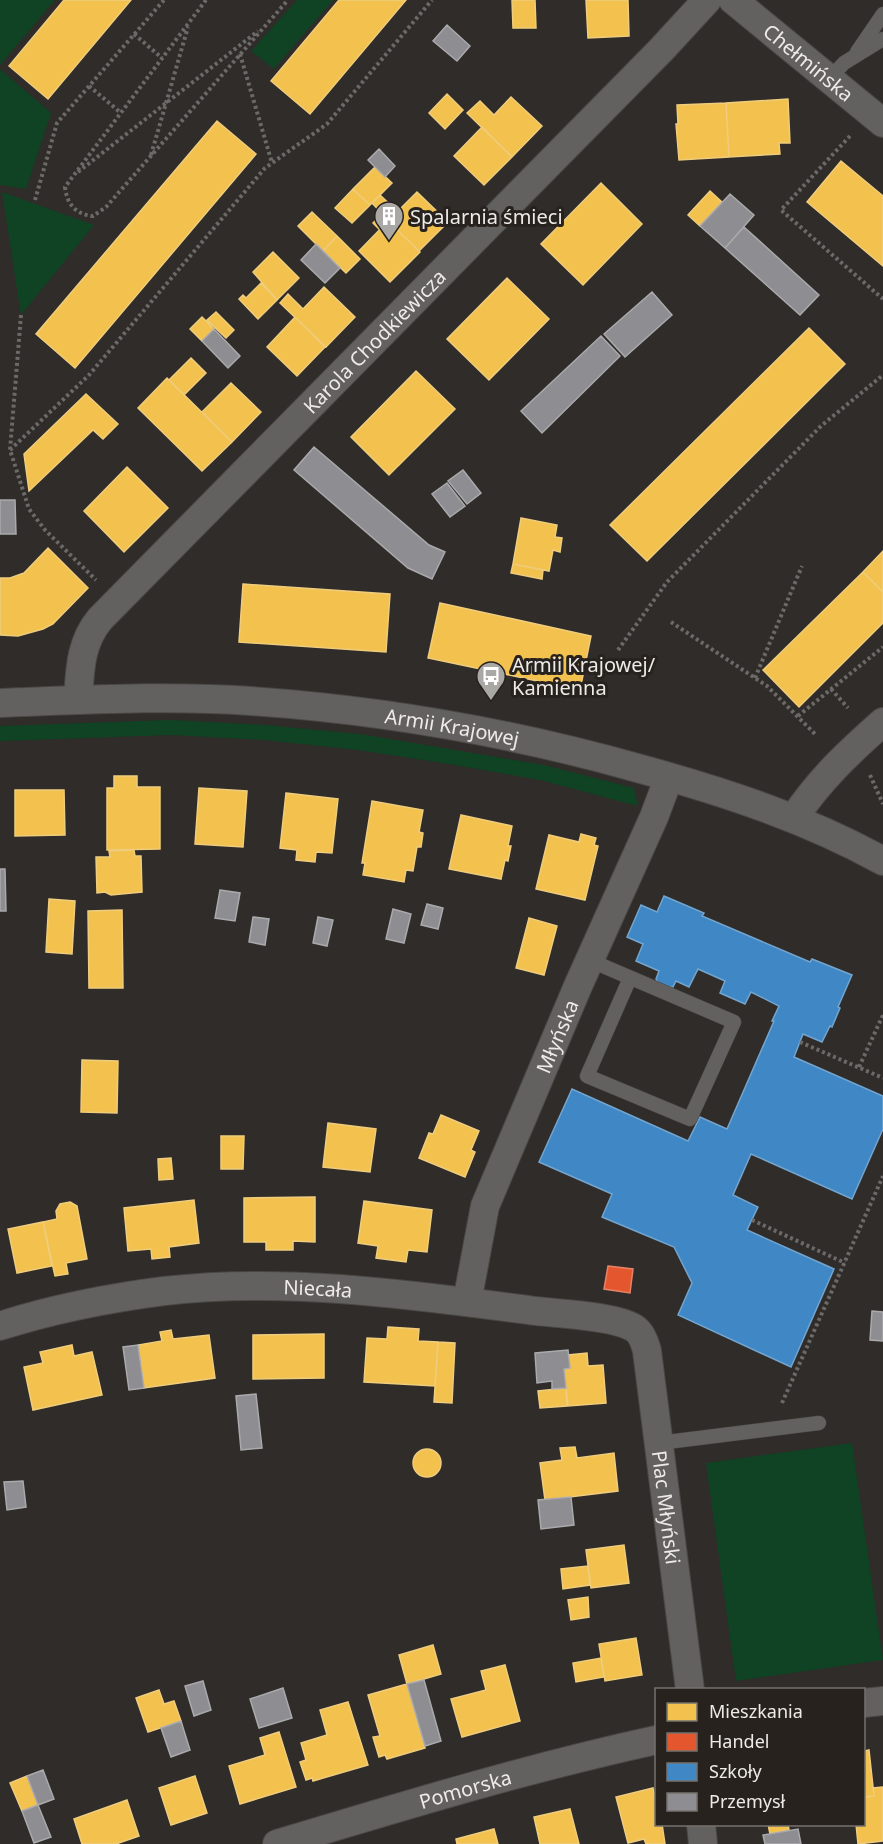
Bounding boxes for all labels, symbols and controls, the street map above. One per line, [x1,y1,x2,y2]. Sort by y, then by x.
street label: Chełmińska [758,17,860,107]
building icon: Spalarnia śmieci [373,200,405,242]
place label: Spalarnia śmieci [410,203,563,230]
street label: Karola Chodkiewicza [297,263,451,419]
place label: Armii Krajowej/ Kamienna [512,651,656,701]
bus stop icon: Armii Krajowej/ Kamienna [475,660,507,702]
street label: Armii Krajowej [383,702,522,752]
street label: Młyńska [529,995,584,1077]
street label: Niecała [283,1273,353,1303]
street label: Plac Młyński [646,1449,687,1566]
legend [655,1688,865,1826]
text: Mieszkania [709,1699,803,1723]
text: Handel [709,1729,769,1753]
text: Szkoły [709,1759,762,1783]
street label: Pomorska [416,1763,514,1814]
text: Przemysł [709,1789,786,1813]

